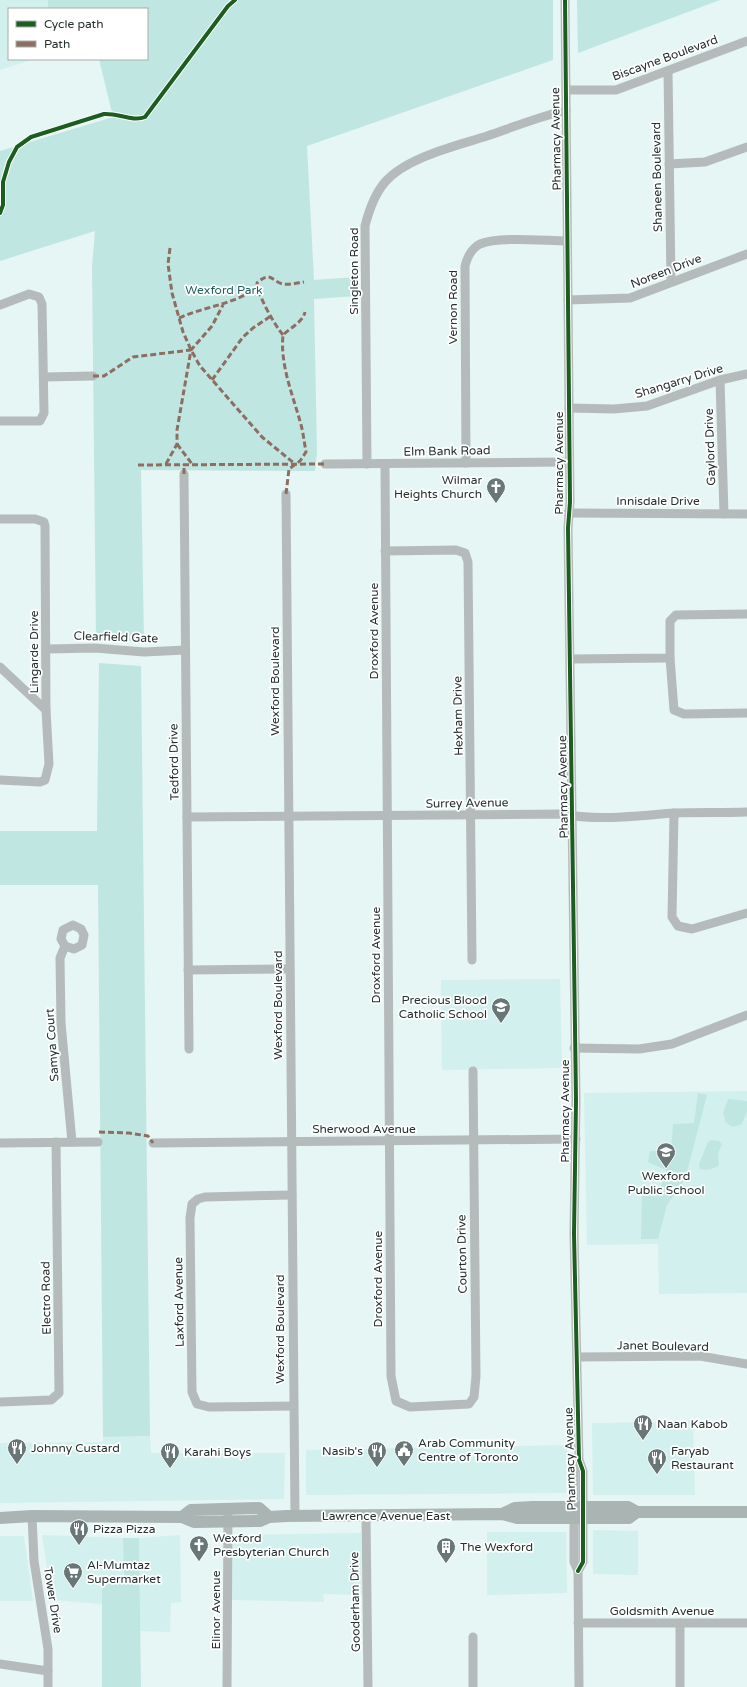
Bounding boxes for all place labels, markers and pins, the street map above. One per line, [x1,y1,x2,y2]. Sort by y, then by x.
place label: Wilmar Heights Church [394,473,482,501]
church icon: Wilmar Heights Church [485,476,507,504]
place label: Precious Blood Catholic School [399,993,487,1021]
school or university icon: Precious Blood Catholic School [490,996,512,1024]
school or university icon: Wexford Public School [655,1141,677,1169]
place label: Wexford Public School [627,1169,705,1197]
restaurant icon: Naan Kabob [632,1413,654,1441]
place label: Naan Kabob [657,1417,728,1431]
place label: Arab Community Centre of Toronto [418,1436,518,1464]
restaurant icon: Johnny Custard [6,1437,28,1465]
public building icon: Arab Community Centre of Toronto [393,1439,415,1467]
restaurant icon: Nasib's [366,1440,388,1468]
place label: Johnny Custard [31,1441,120,1455]
restaurant icon: Karahi Boys [159,1441,181,1469]
place label: Nasib's [322,1444,363,1458]
place label: Faryab Restaurant [671,1444,734,1472]
place label: Karahi Boys [184,1445,251,1459]
restaurant icon: Faryab Restaurant [646,1447,668,1475]
restaurant icon: Pizza Pizza [68,1518,90,1546]
place label: Pizza Pizza [93,1522,155,1536]
place label: Wexford Presbyterian Church [213,1531,329,1559]
church icon: Wexford Presbyterian Church [188,1534,210,1562]
building icon: The Wexford [435,1536,457,1564]
place label: The Wexford [460,1540,533,1554]
place label: Al-Mumtaz Supermarket [87,1558,161,1586]
supermarket icon: Al-Mumtaz Supermarket [62,1561,84,1589]

